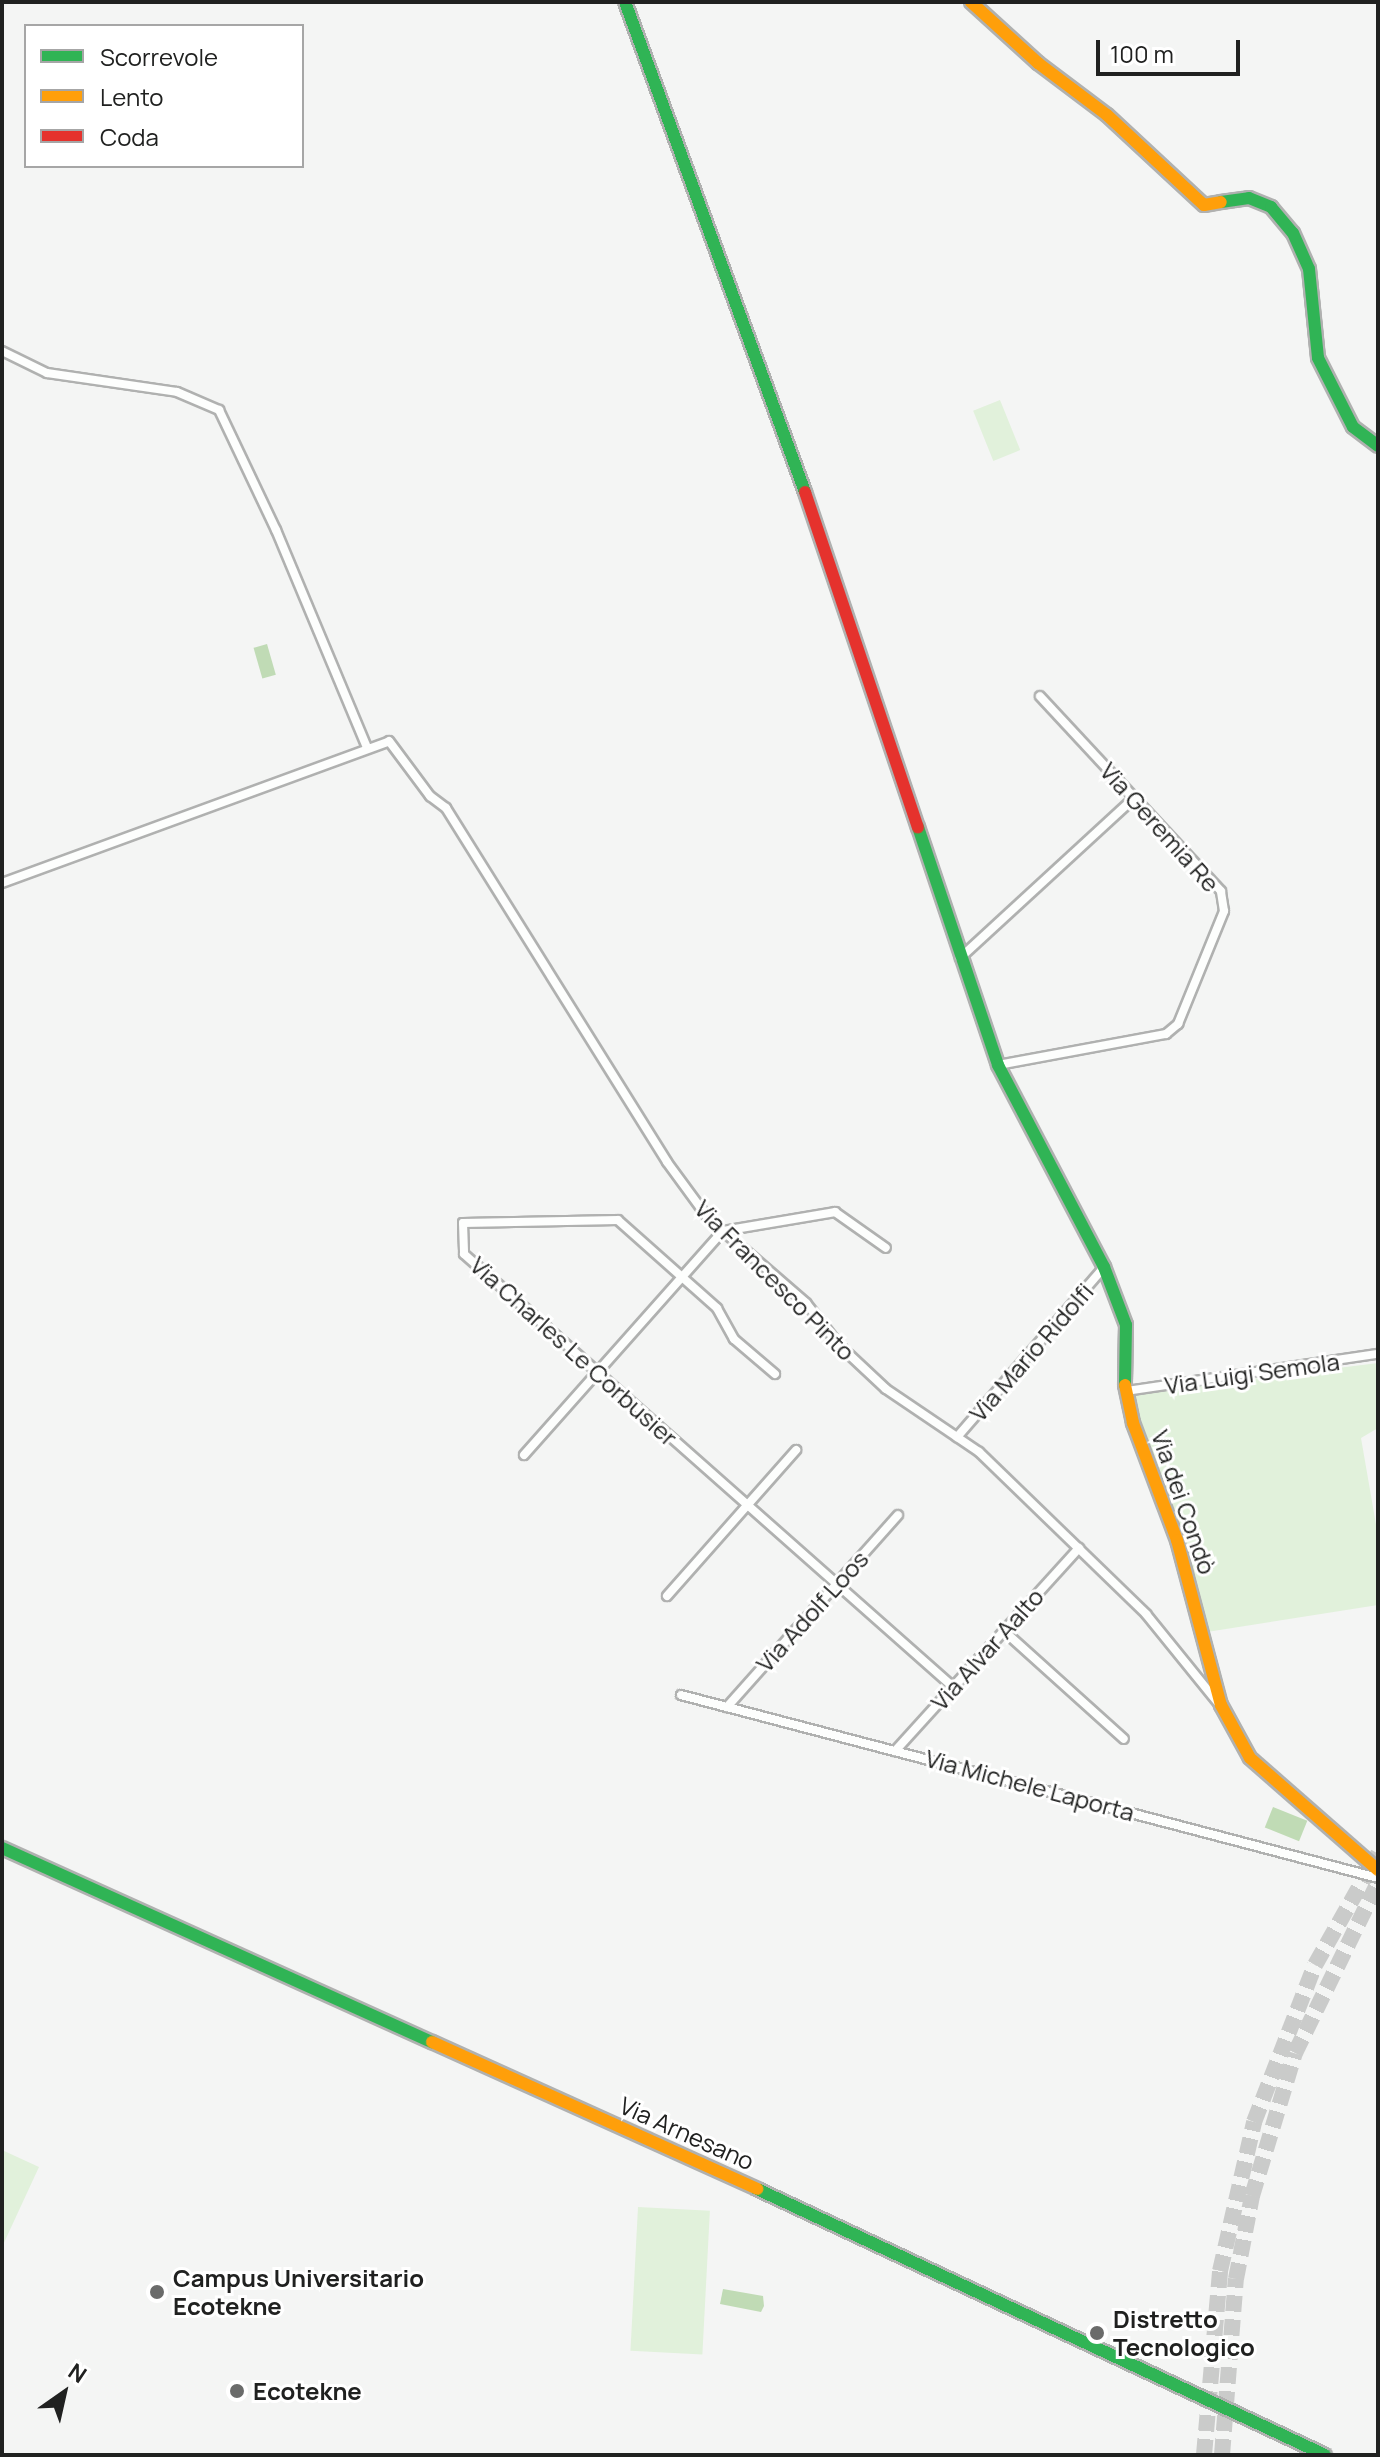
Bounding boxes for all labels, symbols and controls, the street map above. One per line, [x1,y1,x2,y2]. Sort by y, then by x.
legend [24,24,304,168]
scale bar [1100,24,1244,74]
text: 100 m [1110,37,1174,70]
text: Scorrevole [100,40,218,73]
text: Lento [100,80,164,113]
text: Coda [100,120,159,153]
street label: Via Geremia Re [1094,756,1226,898]
street label: Via Francesco Pinto [689,1194,861,1366]
street label: Via Charles Le Corbusier [465,1250,683,1452]
street label: Via Mario Ridolfi [963,1277,1099,1427]
street label: Via Luigi Semola [1163,1346,1341,1400]
street label: Via dei Condò [1146,1426,1222,1578]
street label: Via Adolf Loos [750,1544,874,1678]
street label: Via Alvar Aalto [925,1582,1049,1716]
street label: Via Michele Laporta [922,1743,1138,1827]
street label: Via Arnesano [615,2091,759,2175]
place label: Campus Universitario Ecotekne [173,2264,424,2320]
marker: Campus Universitario Ecotekne [148,2283,166,2301]
place label: Distretto Tecnologico [1113,2305,1255,2361]
marker: Distretto Tecnologico [1088,2324,1106,2342]
north arrow [24,2353,104,2433]
text: N [62,2356,92,2390]
place label: Ecotekne [253,2377,362,2405]
marker: Ecotekne [228,2382,246,2400]

